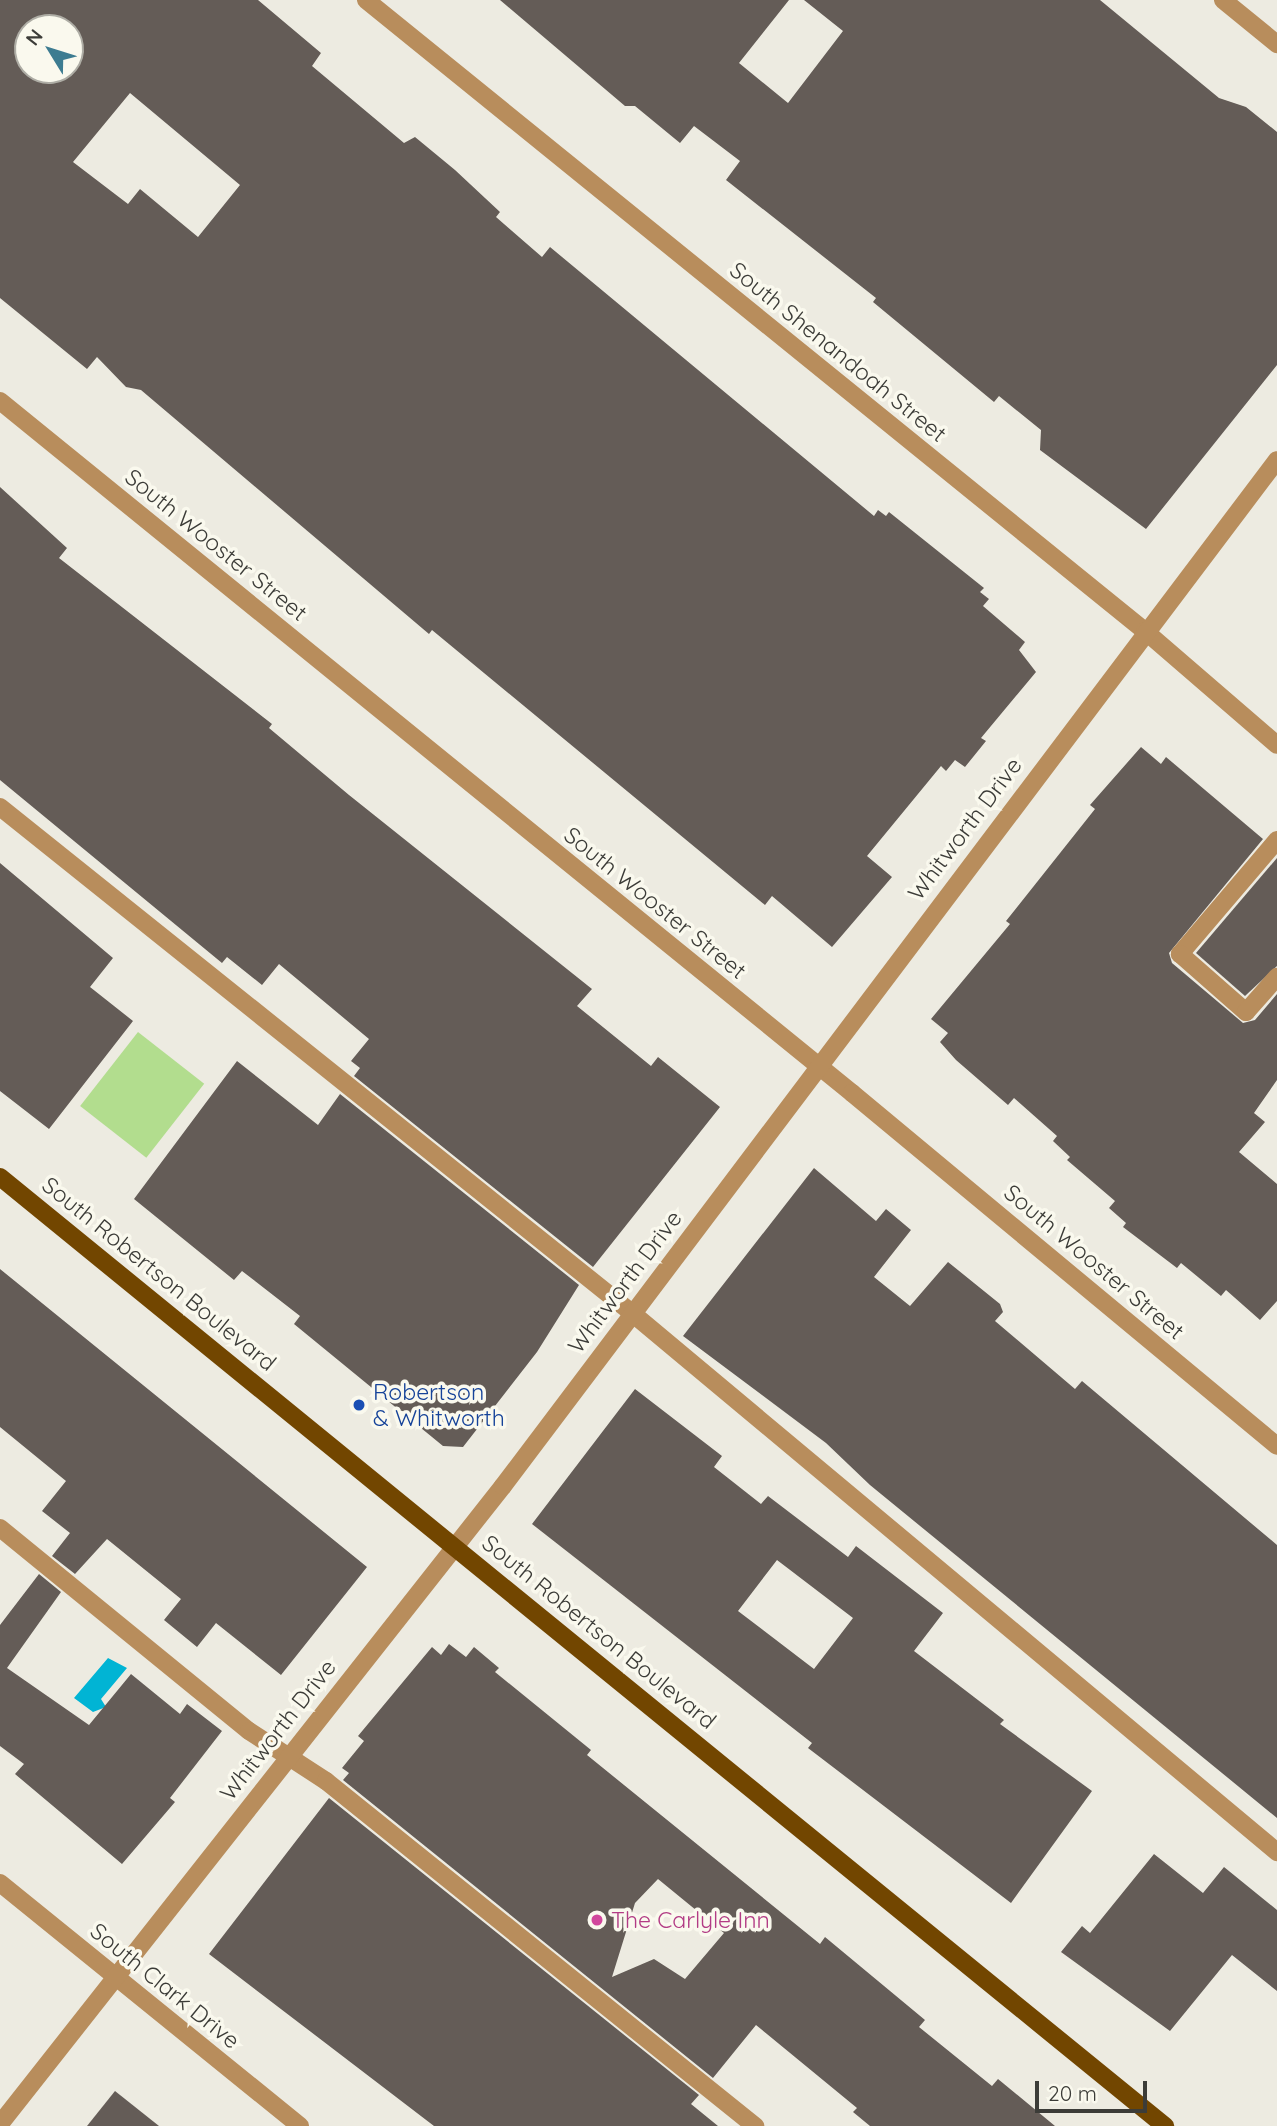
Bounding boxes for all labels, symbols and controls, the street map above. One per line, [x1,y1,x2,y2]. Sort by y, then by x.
north arrow [14,14,84,84]
text: N [20,24,48,50]
street label: South Shenandoah Street [724,256,952,448]
street label: South Wooster Street [119,463,313,627]
street label: Whitworth Drive [902,752,1028,906]
street label: South Wooster Street [558,821,752,985]
street label: South Robertson Boulevard [37,1171,281,1377]
street label: South Wooster Street [999,1179,1189,1345]
street label: Whitworth Drive [562,1205,688,1359]
place label: Robertson & Whitworth [373,1378,505,1432]
marker: Robertson & Whitworth [351,1397,367,1413]
street label: South Robertson Boulevard [477,1529,721,1735]
street label: Whitworth Drive [214,1654,342,1806]
place label: The Carlyle Inn [611,1906,770,1934]
marker: The Carlyle Inn [589,1912,605,1928]
street label: South Clark Drive [85,1917,245,2055]
scale bar [1039,2066,1151,2110]
text: 20 m [1048,2080,1097,2106]

